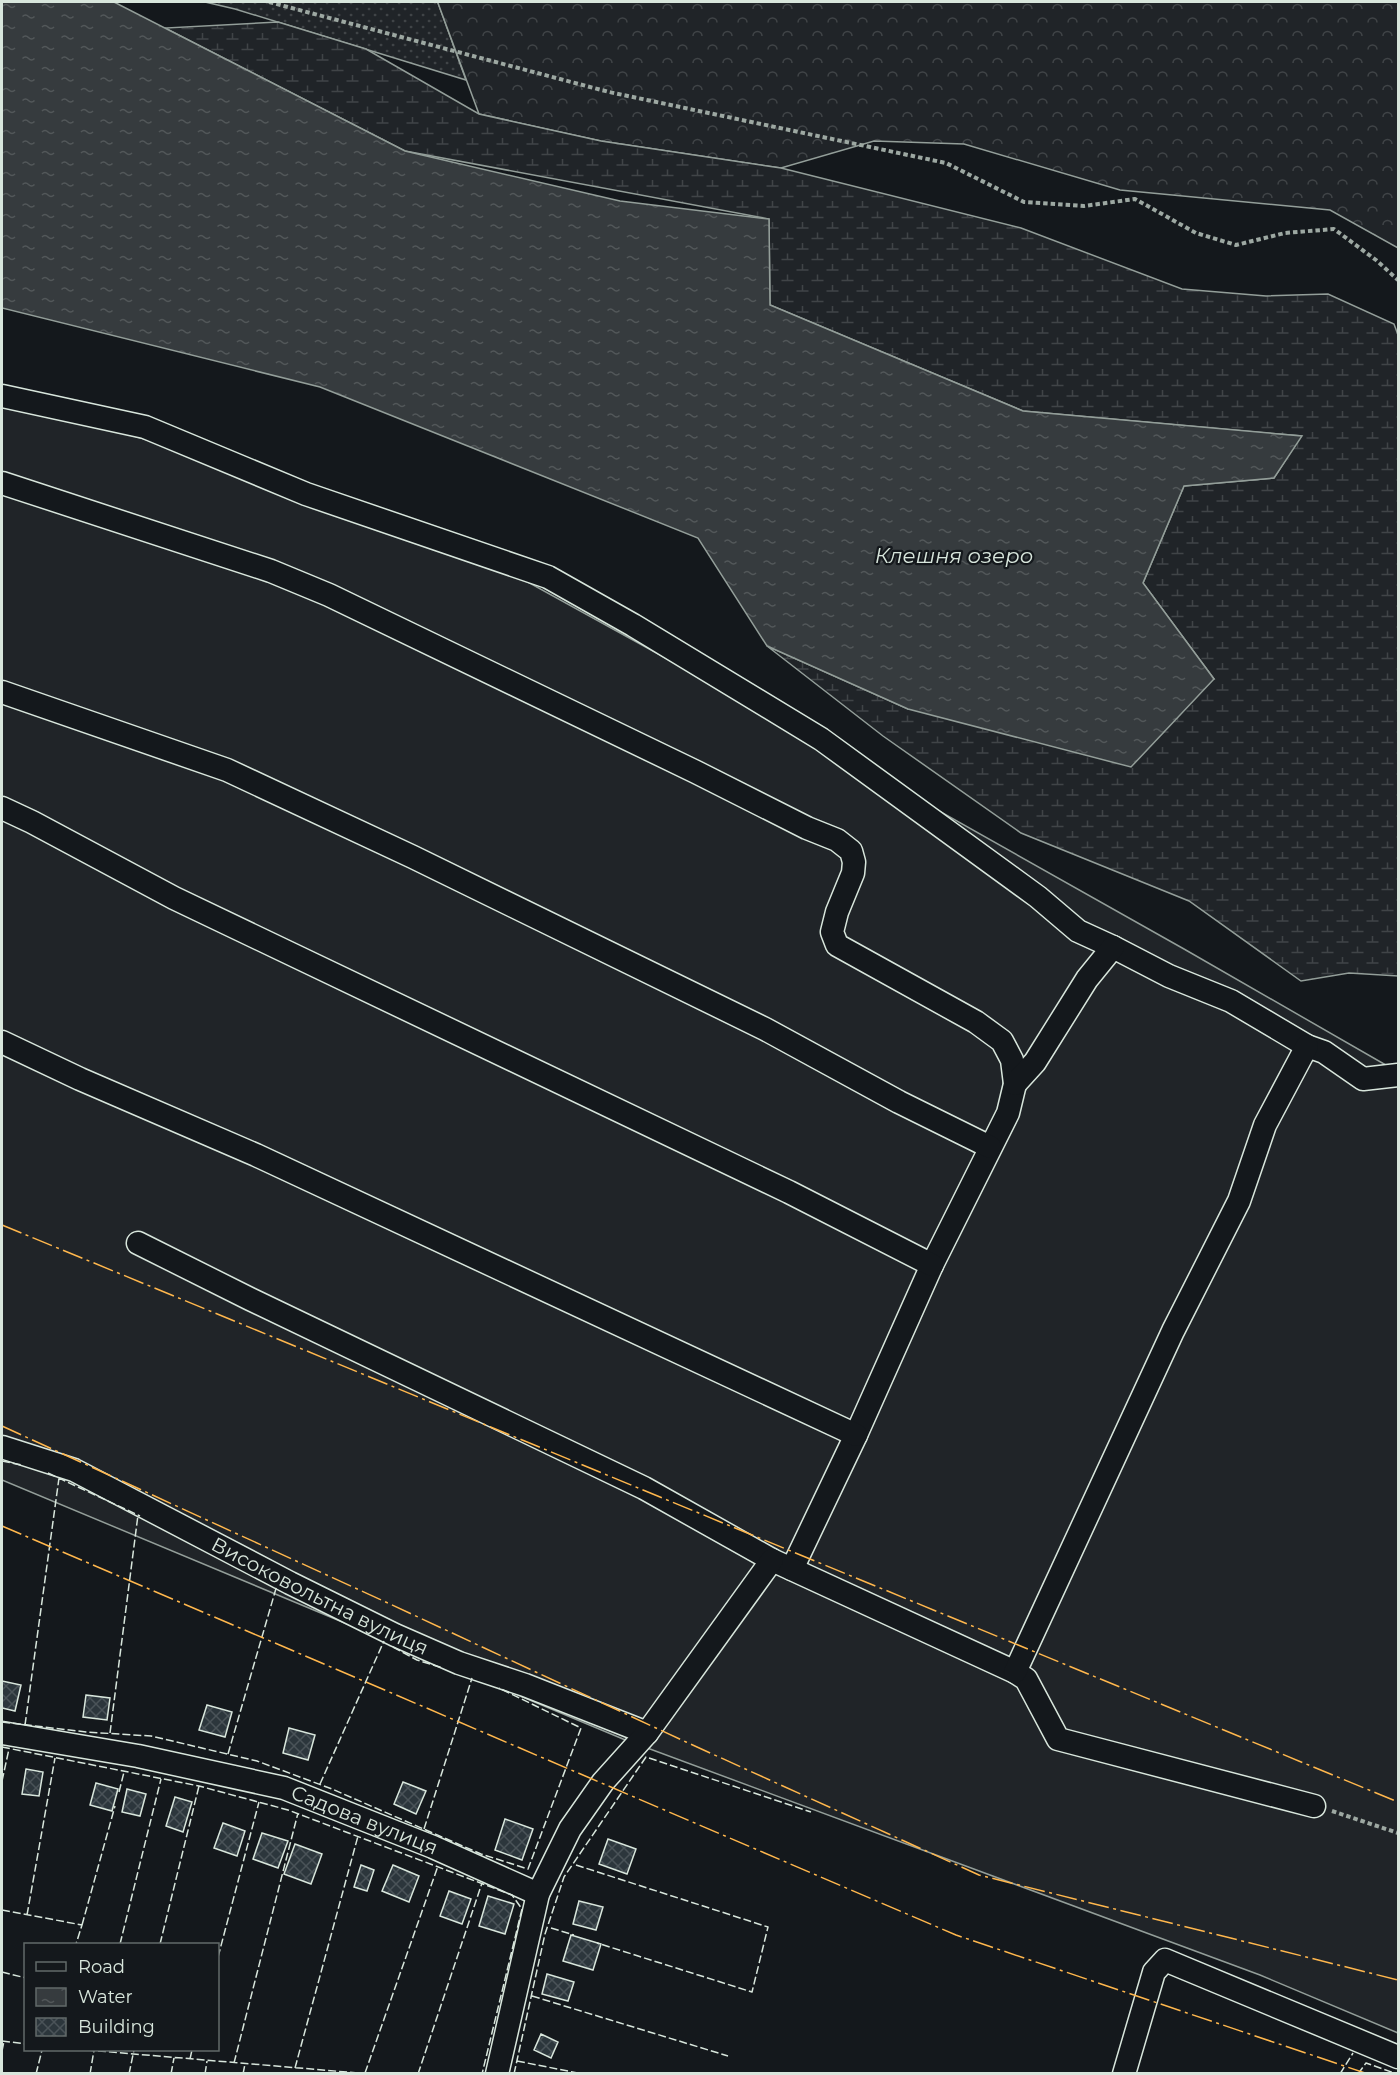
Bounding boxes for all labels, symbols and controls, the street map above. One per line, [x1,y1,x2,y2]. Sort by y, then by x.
water label: Клешня озеро [875,543,1033,568]
street label: Високовольтна вулиця [207,1532,432,1660]
street label: Садова вулиця [288,1780,441,1860]
legend [24,1943,219,2051]
text: Road [78,1956,125,1978]
text: Water [78,1986,133,2008]
text: Building [78,2016,155,2038]

